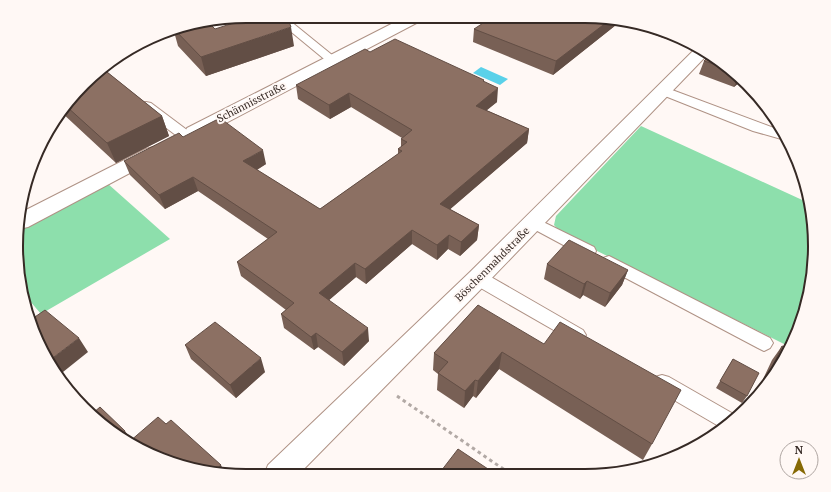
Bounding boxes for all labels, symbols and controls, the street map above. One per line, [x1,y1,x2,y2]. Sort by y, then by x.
street label: Schännisstraße [214,78,288,125]
street label: Böschenmahdstraße [452,223,533,304]
north arrow [779,440,819,480]
text: N [795,443,804,457]

